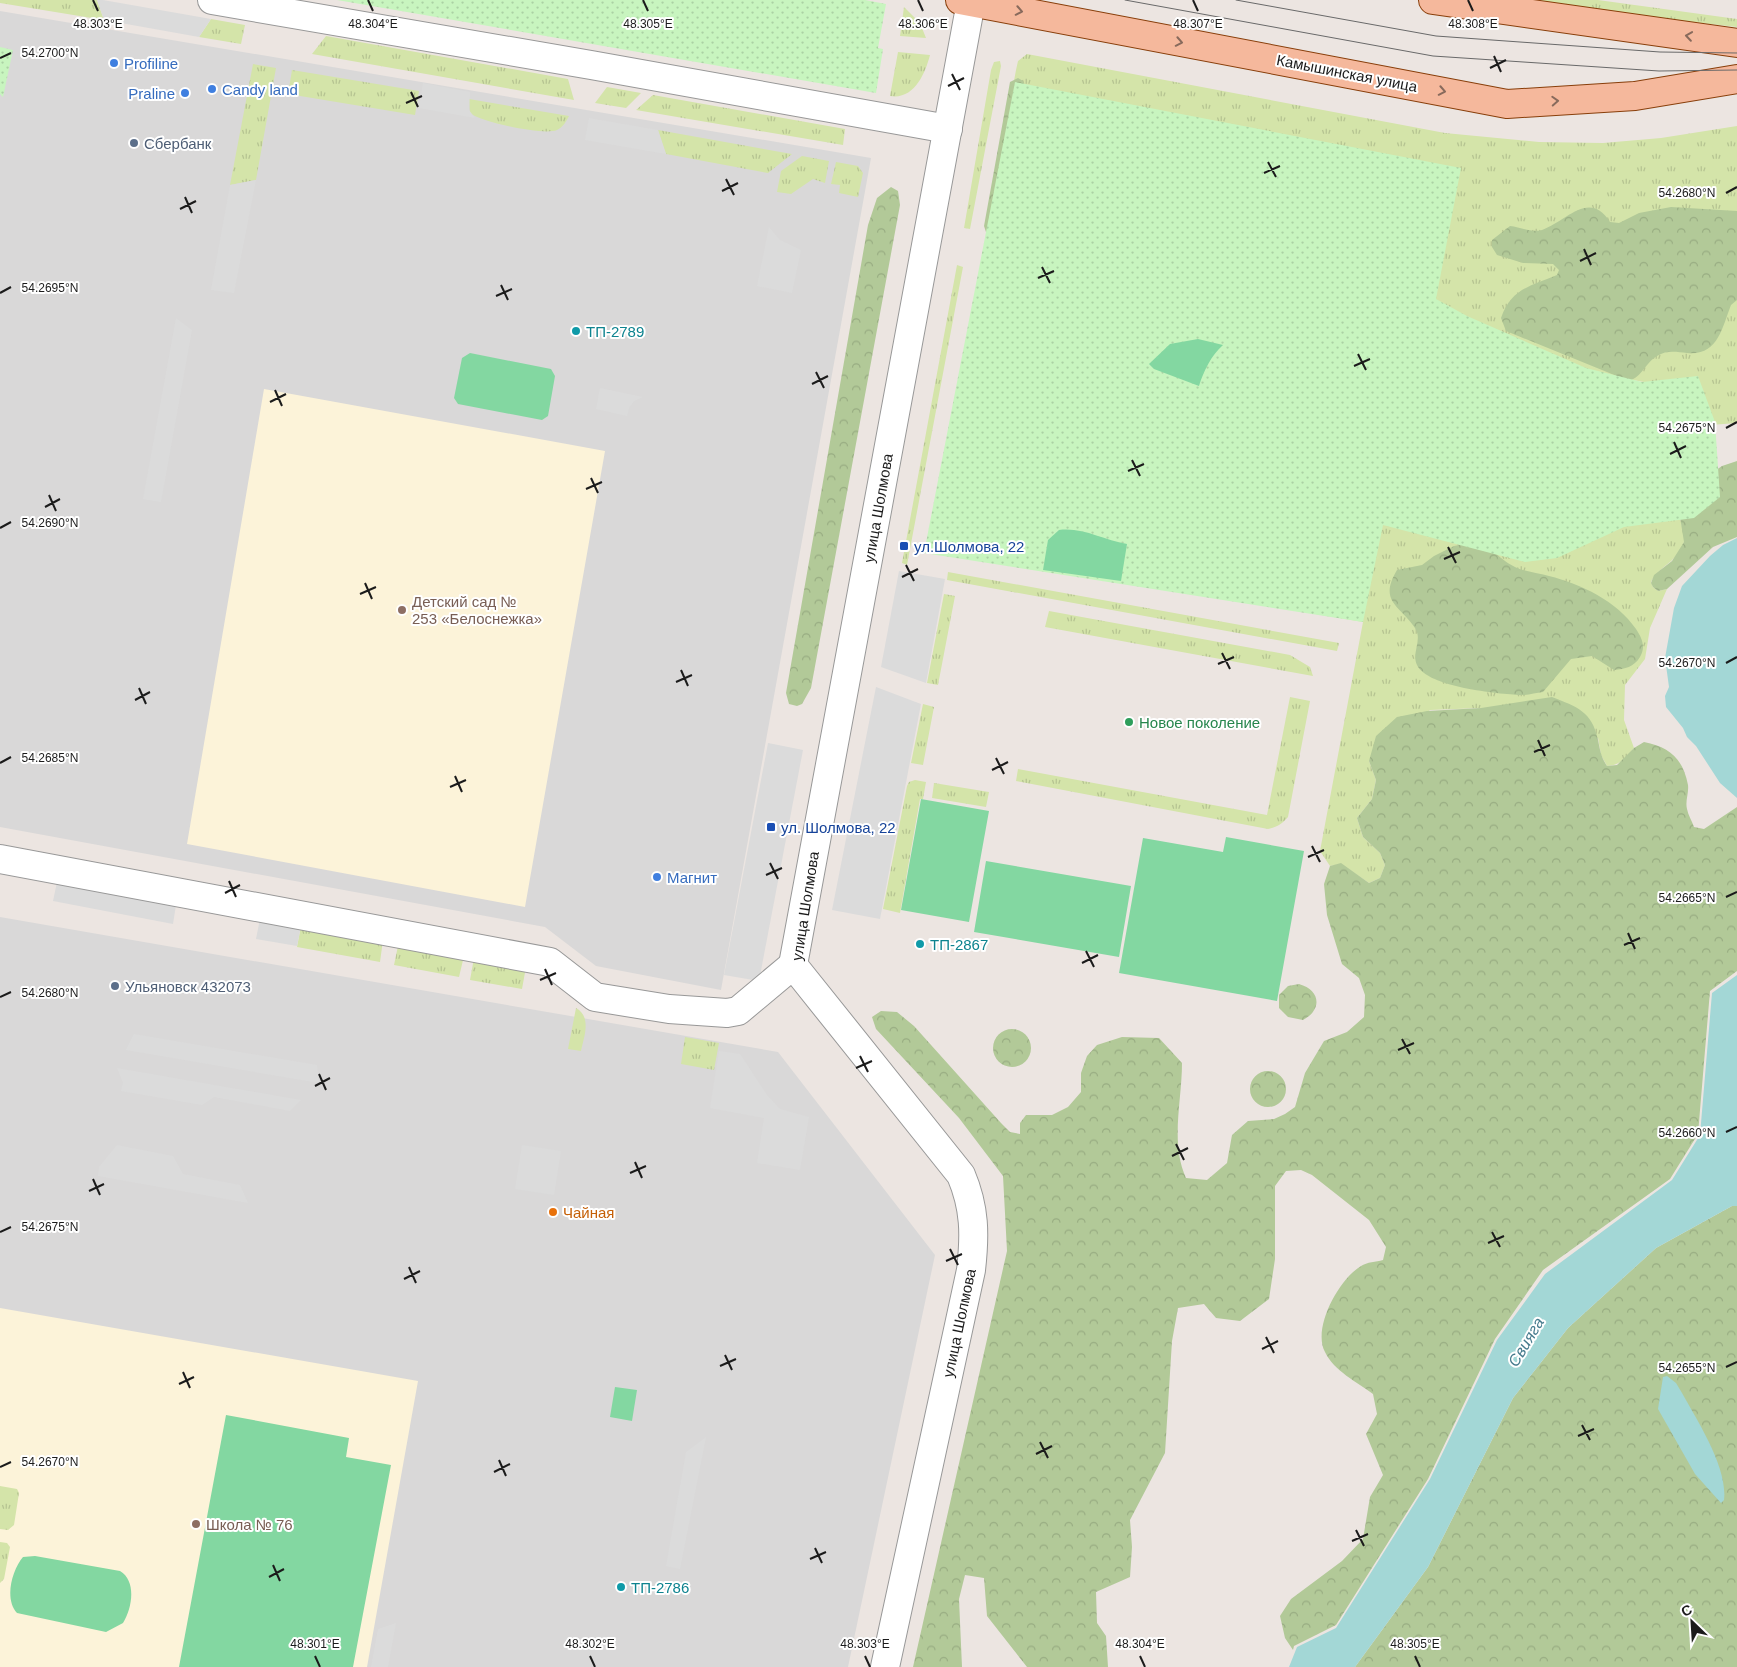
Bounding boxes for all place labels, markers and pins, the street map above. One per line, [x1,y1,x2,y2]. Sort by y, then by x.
place label: Profiline [124,55,178,72]
marker: Profiline [108,57,120,69]
place label: Candy land [222,81,298,98]
marker: Candy land [206,83,218,95]
place label: Praline [128,85,175,102]
marker: Praline [179,87,191,99]
place label: Сбербанк [144,135,212,152]
marker: Сбербанк [128,137,140,149]
place label: ТП-2789 [586,323,644,340]
marker: ТП-2789 [570,325,582,337]
place label: ул.Шолмова, 22 [914,538,1024,555]
marker: ул.Шолмова, 22 [898,540,910,552]
place label: Детский сад № 253 «Белоснежка» [412,593,542,627]
marker: Детский сад № 253 «Белоснежка» [396,604,408,616]
place label: Новое поколение [1139,714,1260,731]
marker: Новое поколение [1123,716,1135,728]
place label: ул. Шолмова, 22 [781,819,896,836]
marker: ул. Шолмова, 22 [765,821,777,833]
place label: Магнит [667,869,717,886]
marker: Магнит [651,871,663,883]
place label: ТП-2867 [930,936,988,953]
marker: ТП-2867 [914,938,926,950]
place label: Ульяновск 432073 [125,978,251,995]
marker: Ульяновск 432073 [109,980,121,992]
place label: Чайная [563,1204,614,1221]
marker: Чайная [547,1206,559,1218]
place label: Школа № 76 [206,1516,293,1533]
marker: Школа № 76 [190,1518,202,1530]
place label: ТП-2786 [631,1579,689,1596]
marker: ТП-2786 [615,1581,627,1593]

